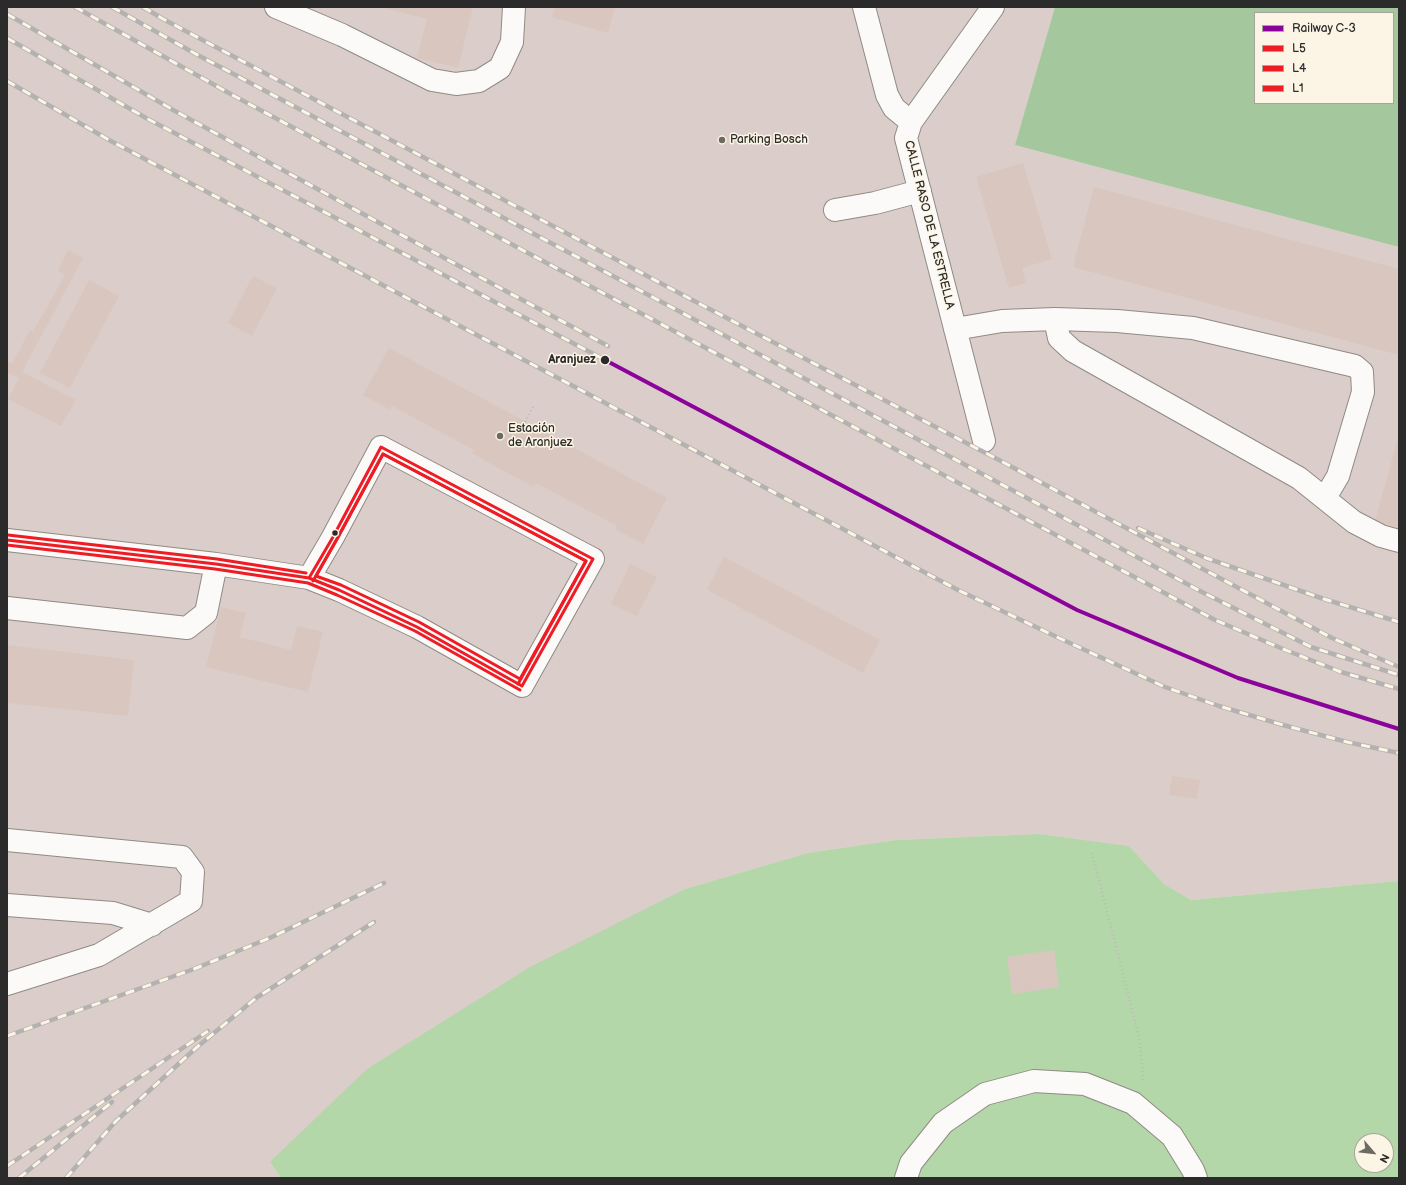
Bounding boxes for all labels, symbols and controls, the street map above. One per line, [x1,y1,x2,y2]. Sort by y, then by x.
legend [1254,12,1394,104]
text: Railway C-3 [1292,21,1356,36]
text: L5 [1292,41,1306,56]
text: L4 [1292,61,1306,76]
text: L1 [1292,81,1304,96]
place label: Parking Bosch [730,133,808,147]
marker: Parking Bosch [717,135,727,145]
street label: CALLE RASO DE LA ESTRELLA [901,139,957,311]
place label: Aranjuez [548,353,596,367]
marker: Aranjuez [599,354,611,366]
place label: Estación de Aranjuez [508,422,573,450]
marker: Estación de Aranjuez [495,431,505,441]
unlabelled marker [330,528,340,538]
north arrow [1354,1133,1394,1173]
text: N [1376,1152,1392,1165]

